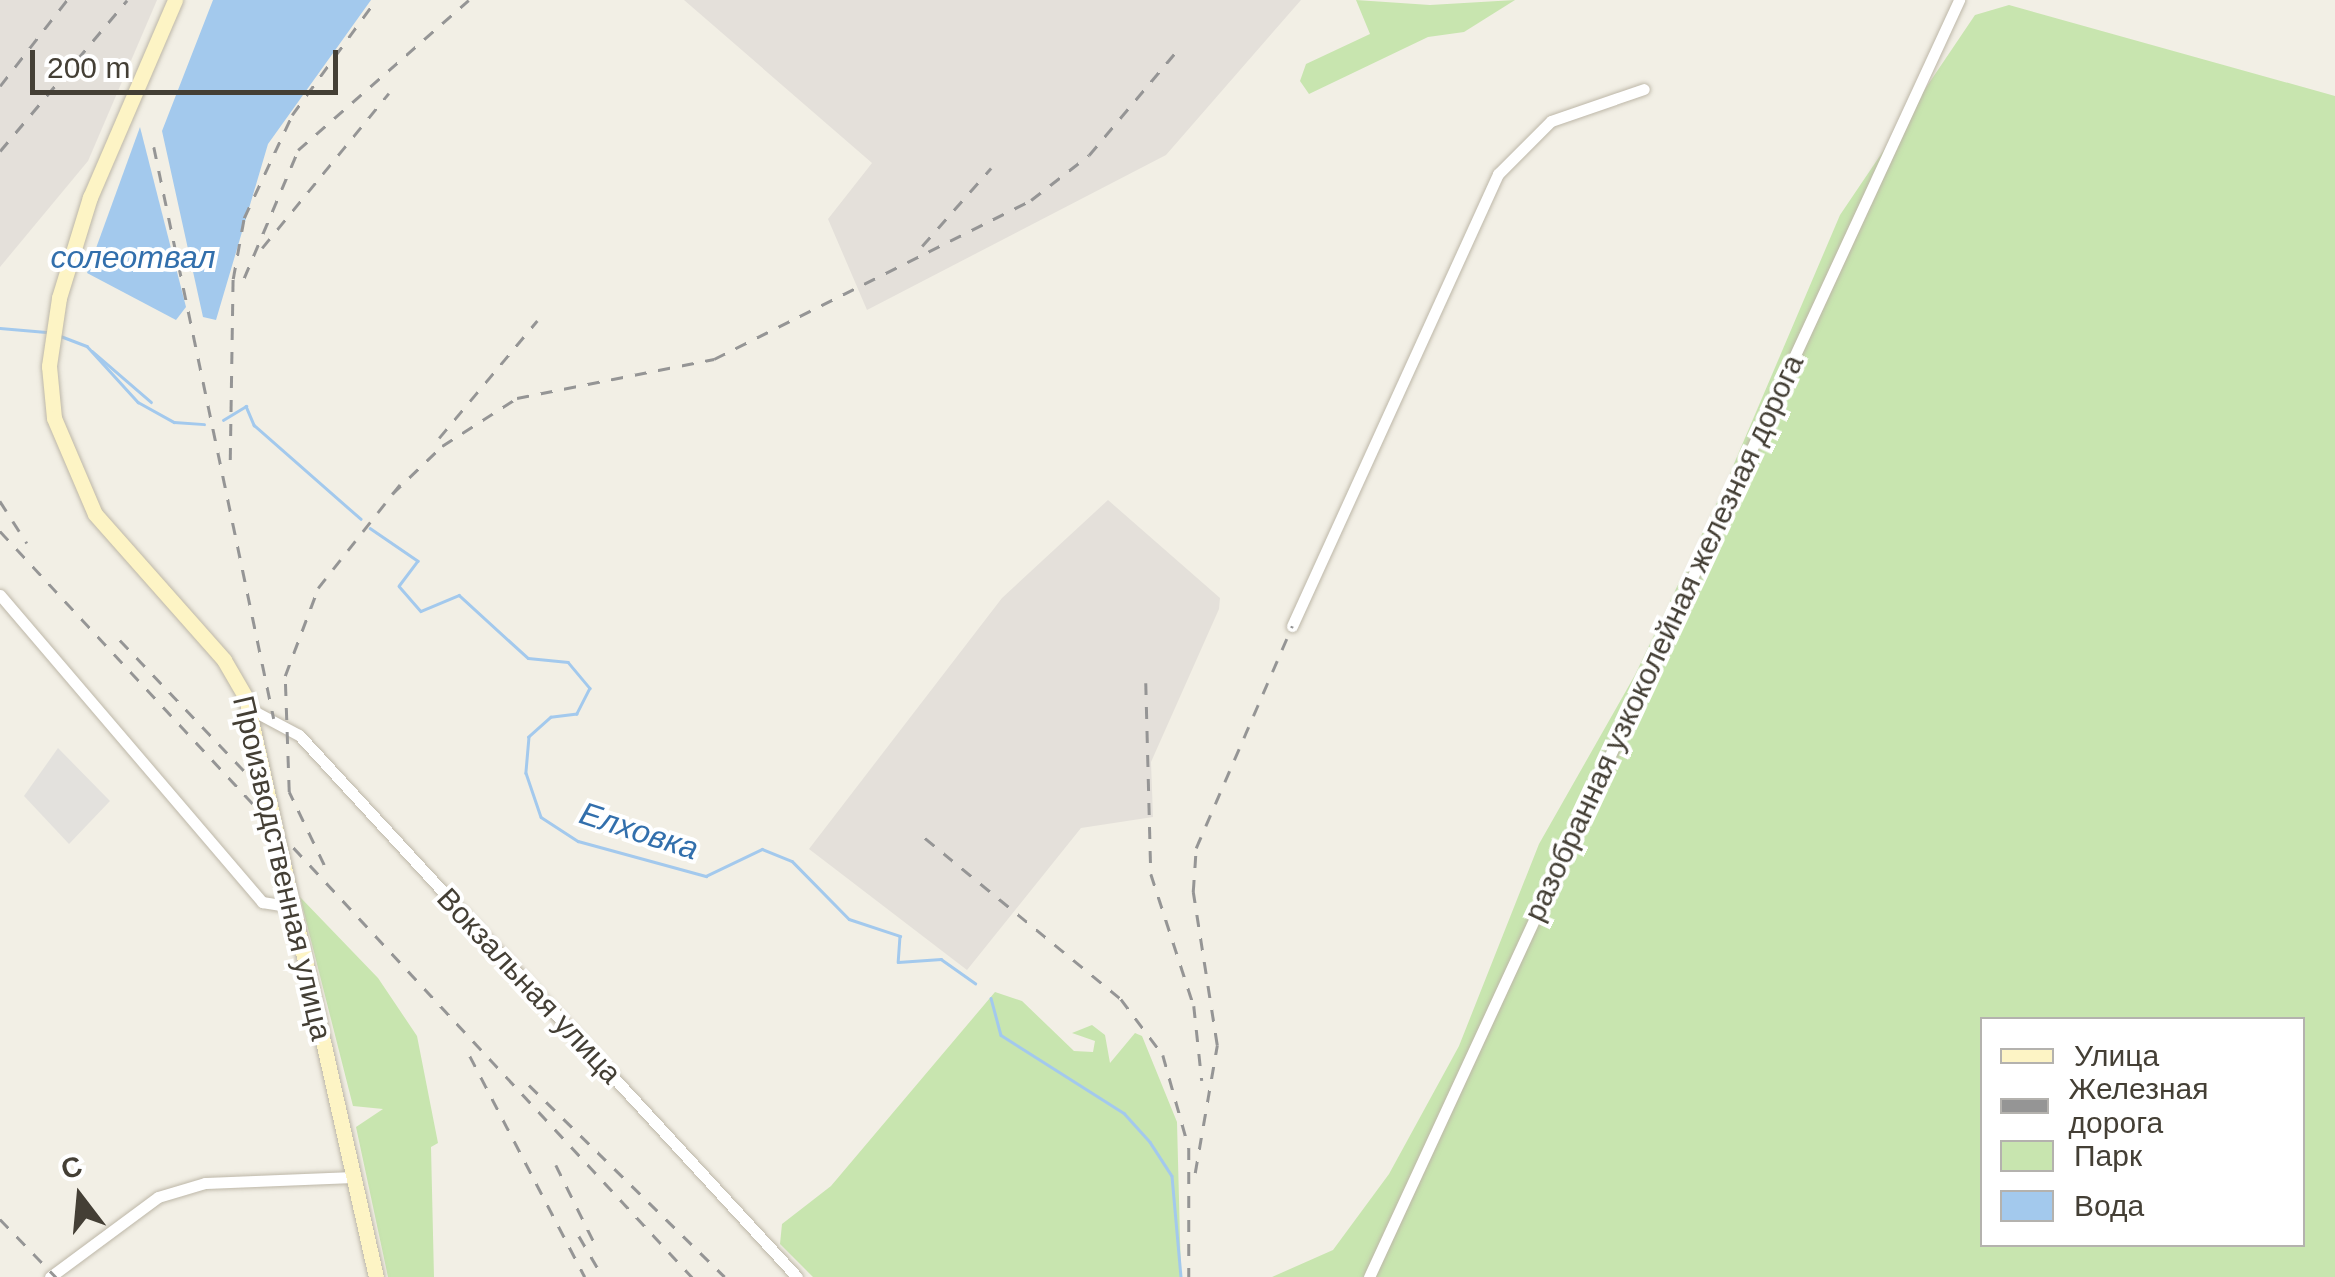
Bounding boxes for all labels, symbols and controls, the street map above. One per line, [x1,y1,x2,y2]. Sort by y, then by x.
scale bar [35,30,342,92]
text: 200 m [47,51,130,84]
water label: солеотвал [51,238,215,276]
street label: разобранная узкоколейная железная дорога [1517,349,1811,927]
street label: Производственная улица [225,692,339,1044]
water label: Елховка [575,794,703,868]
street label: Вокзальная улица [429,881,629,1091]
legend [1980,1017,2305,1247]
text: Улица [2074,1039,2159,1072]
text: Железная дорога [2069,1072,2208,1139]
text: Парк [2074,1139,2142,1172]
north arrow [30,1147,130,1247]
text: С [58,1150,86,1185]
text: Вода [2074,1189,2144,1222]

